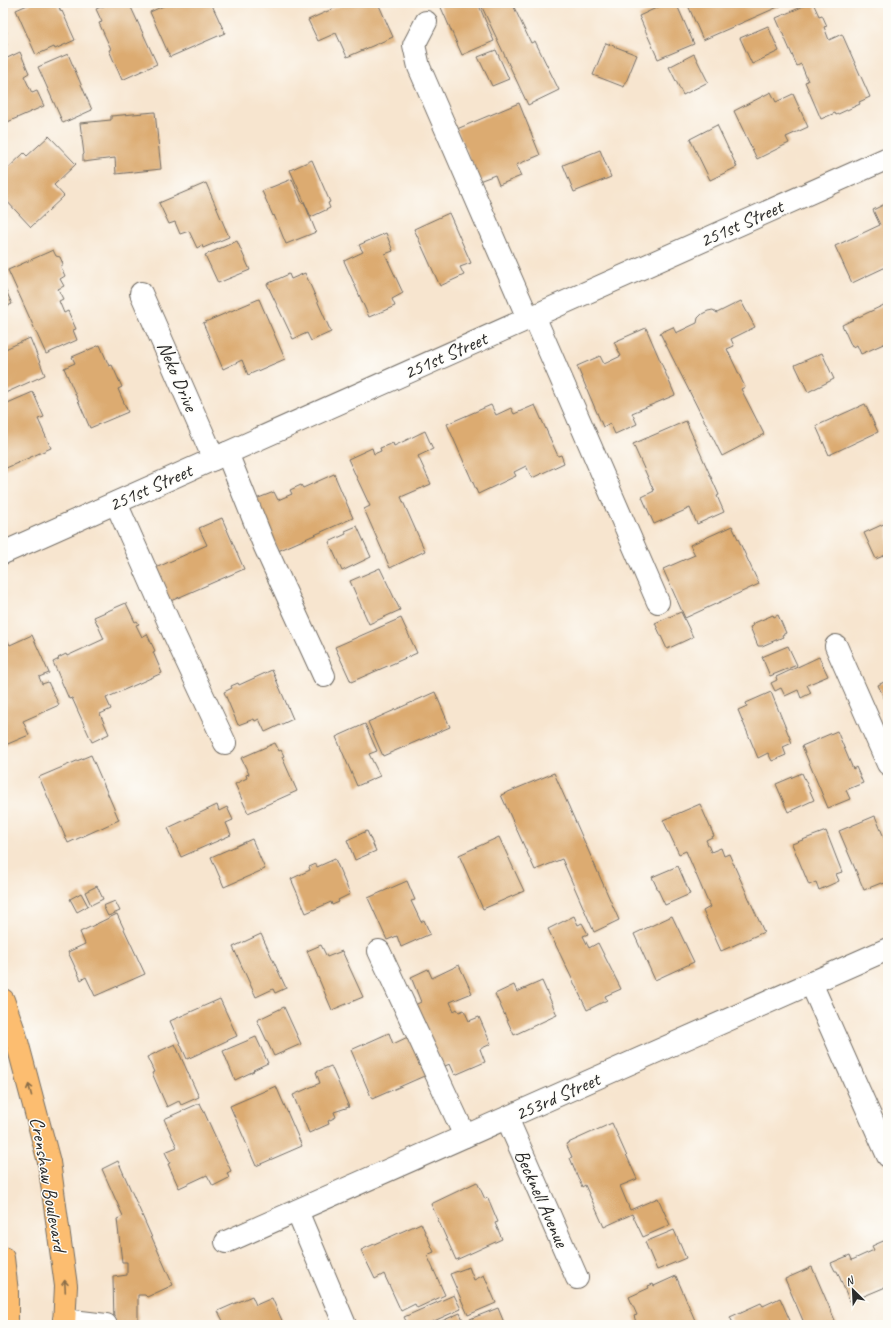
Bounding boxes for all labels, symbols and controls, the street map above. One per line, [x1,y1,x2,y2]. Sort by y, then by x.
street label: 251st Street [696,193,789,253]
street label: 251st Street [400,325,493,385]
street label: Neko Drive [152,337,204,416]
street label: 251st Street [105,457,198,517]
street label: 253rd Street [511,1066,606,1126]
one-way arrow [26,1083,33,1096]
street label: Crenshaw Boulevard [24,1115,73,1256]
street label: Becknell Avenue [509,1145,575,1252]
north arrow [833,1270,873,1310]
text: N [843,1272,857,1289]
one-way arrow [62,1280,69,1293]

